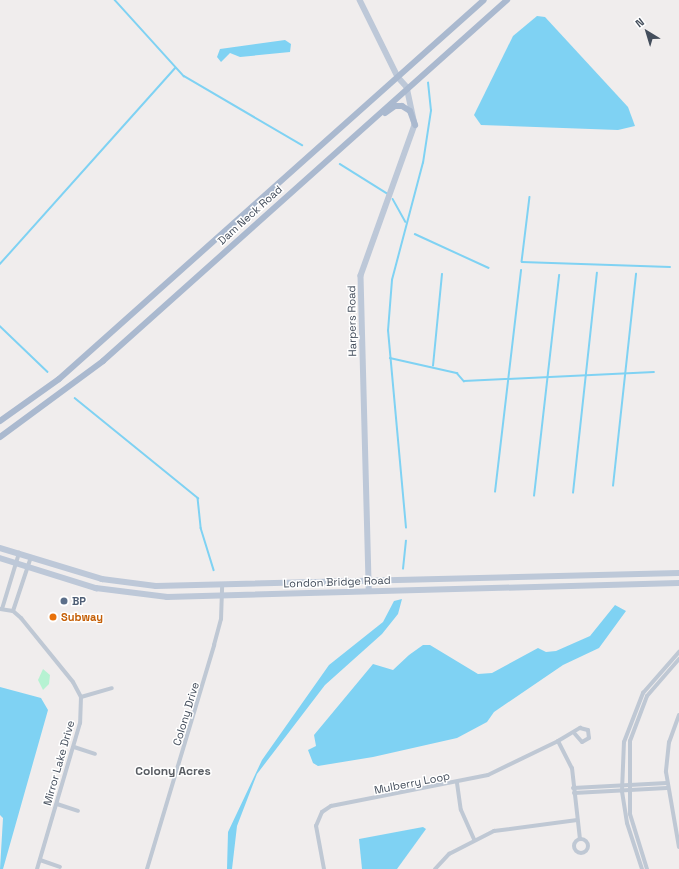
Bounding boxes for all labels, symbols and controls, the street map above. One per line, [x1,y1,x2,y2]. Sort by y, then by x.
north arrow [627,12,667,52]
text: N [632,15,647,30]
street label: Dam Neck Road [215,183,285,247]
street label: Harpers Road [345,285,359,357]
street label: London Bridge Road [283,574,391,590]
place label: BP [72,594,86,608]
marker: BP [59,596,69,606]
place label: Subway [61,610,103,624]
marker: Subway [48,612,58,622]
street label: Colony Drive [170,681,202,747]
street label: Mirror Lake Drive [41,719,77,807]
district label: Colony Acres [135,765,211,779]
street label: Mulberry Loop [373,769,451,797]

